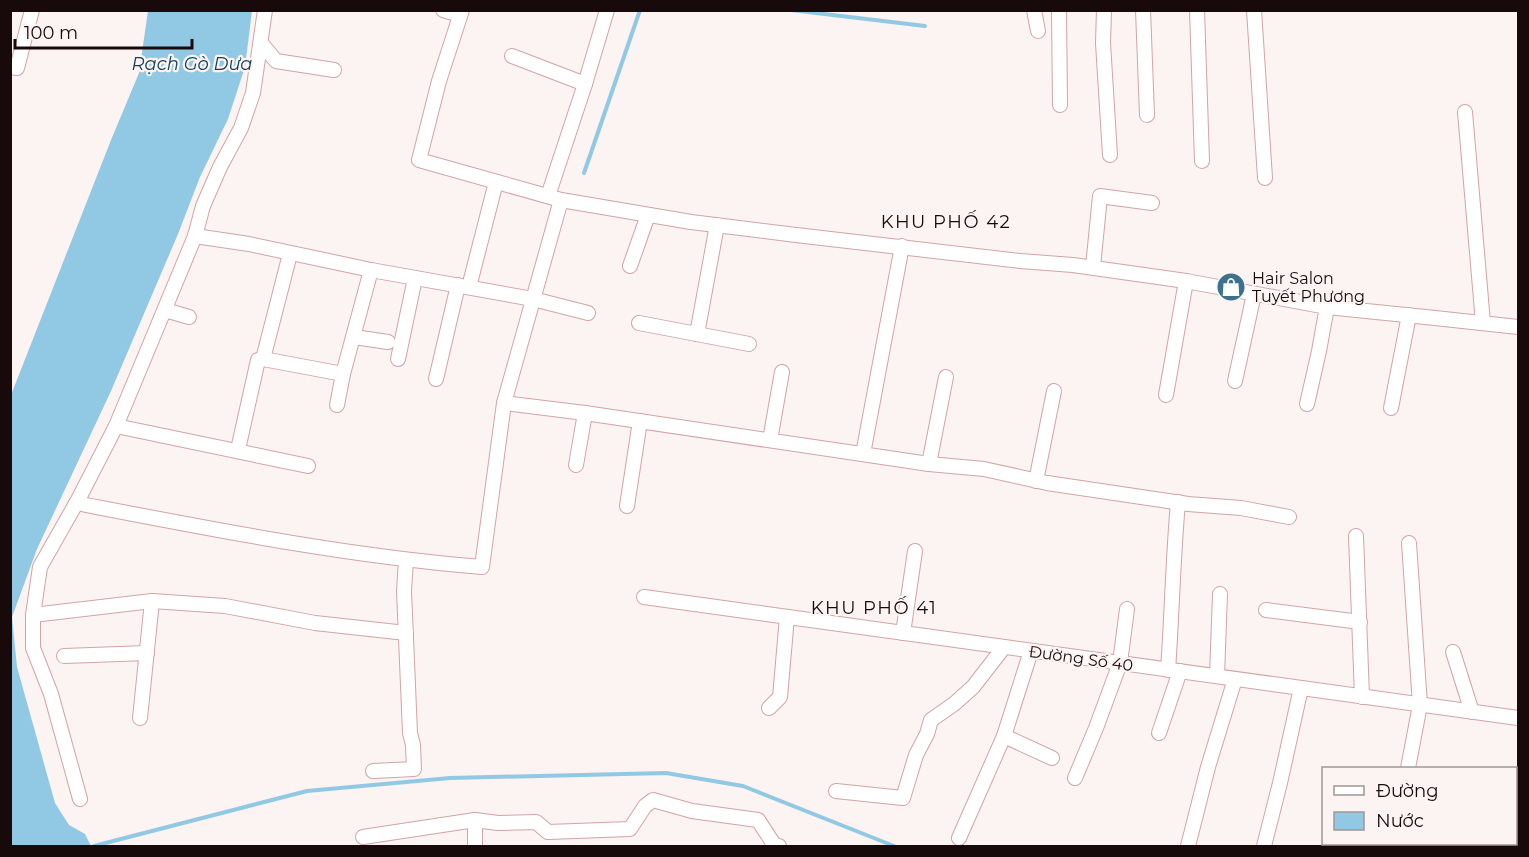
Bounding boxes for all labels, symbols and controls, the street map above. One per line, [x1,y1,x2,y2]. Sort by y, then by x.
scale bar [15,12,192,50]
text: 100 m [24,22,78,44]
water label: Rạch Gò Dưa [132,53,252,75]
district label: KHU PHỐ 42 [881,210,1011,233]
place label: Hair Salon Tuyết Phương [1252,269,1365,306]
shop icon: Hair Salon Tuyết Phương [1215,271,1247,303]
district label: KHU PHỐ 41 [811,596,937,619]
street label: Đường Số 40 [1028,642,1134,675]
legend [1322,767,1517,845]
text: Đường [1376,780,1439,802]
text: Nước [1376,810,1424,832]

